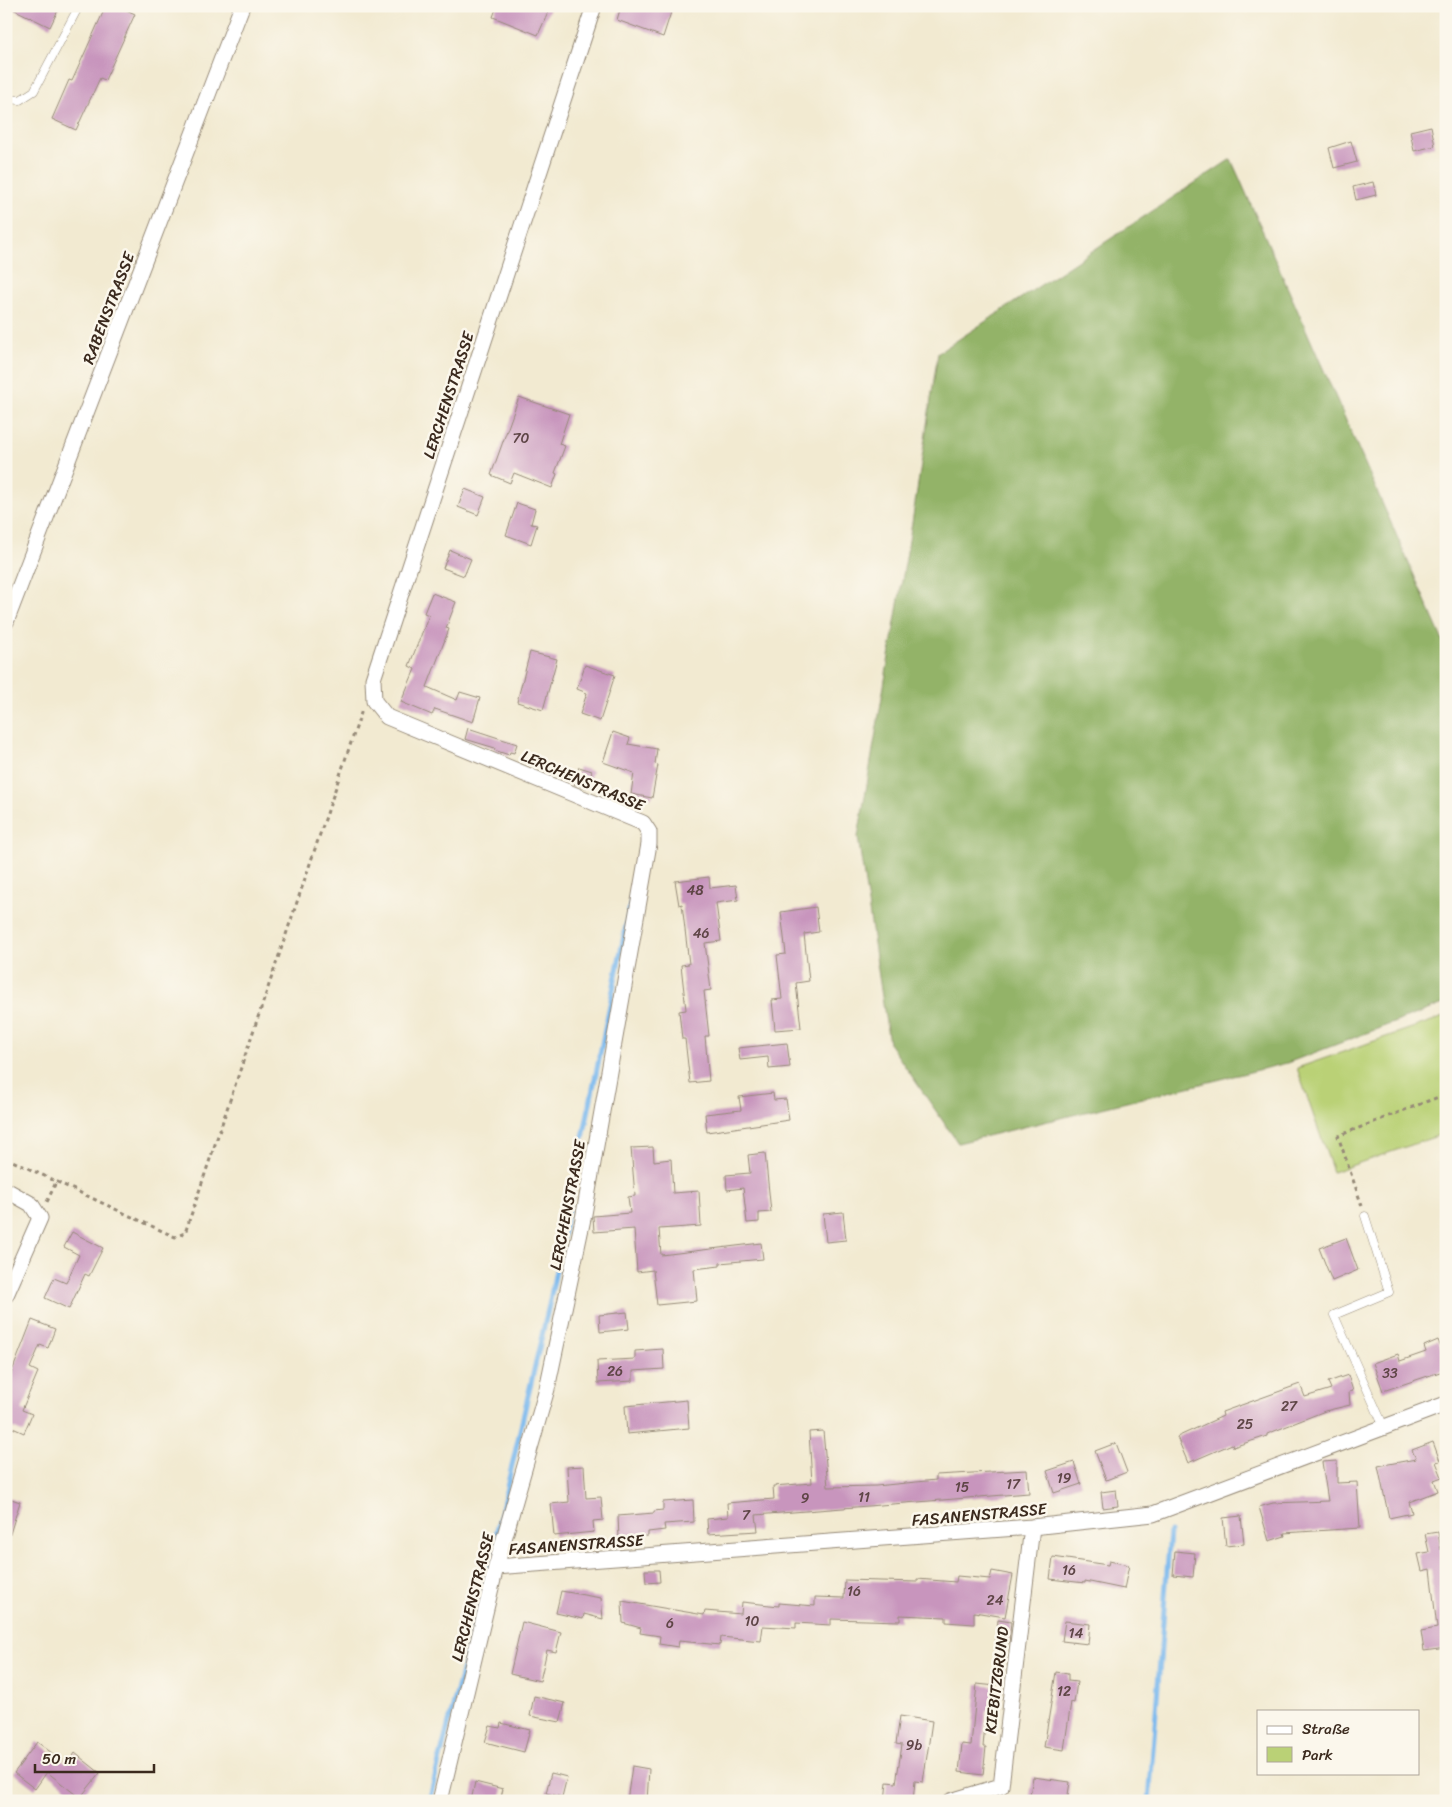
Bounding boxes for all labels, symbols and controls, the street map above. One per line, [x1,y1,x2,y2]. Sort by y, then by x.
street label: RABENSTRASSE [74,247,144,368]
street label: LERCHENSTRASSE [414,327,483,462]
house number: 70 [513,426,530,451]
street label: LERCHENSTRASSE [516,741,650,820]
house number: 48 [686,878,704,903]
house number: 46 [693,921,709,946]
street label: LERCHENSTRASSE [541,1136,595,1273]
house number: 26 [607,1359,623,1384]
house number: 33 [1382,1361,1398,1386]
house number: 27 [1281,1394,1298,1419]
house number: 25 [1237,1412,1254,1437]
house number: 19 [1057,1466,1072,1491]
house number: 17 [1006,1472,1021,1497]
house number: 15 [955,1475,970,1500]
house number: 11 [858,1485,870,1510]
house number: 9 [801,1486,810,1511]
street label: FASANENSTRASSE [910,1494,1049,1535]
house number: 7 [742,1503,751,1528]
street label: FASANENSTRASSE [508,1525,646,1564]
street label: LERCHENSTRASSE [442,1528,503,1665]
house number: 16 [1062,1558,1076,1583]
house number: 16 [847,1579,861,1604]
house number: 24 [987,1588,1004,1613]
house number: 10 [745,1609,760,1634]
house number: 6 [666,1611,674,1636]
house number: 14 [1069,1621,1084,1646]
street label: KIEBITZGRUND [976,1625,1017,1735]
house number: 12 [1057,1679,1071,1704]
legend [1257,1710,1420,1774]
text: Straße [1302,1716,1350,1742]
house number: 9b [906,1733,922,1758]
scale bar [35,1742,154,1774]
text: Park [1302,1742,1333,1768]
text: 50 m [42,1746,77,1772]

